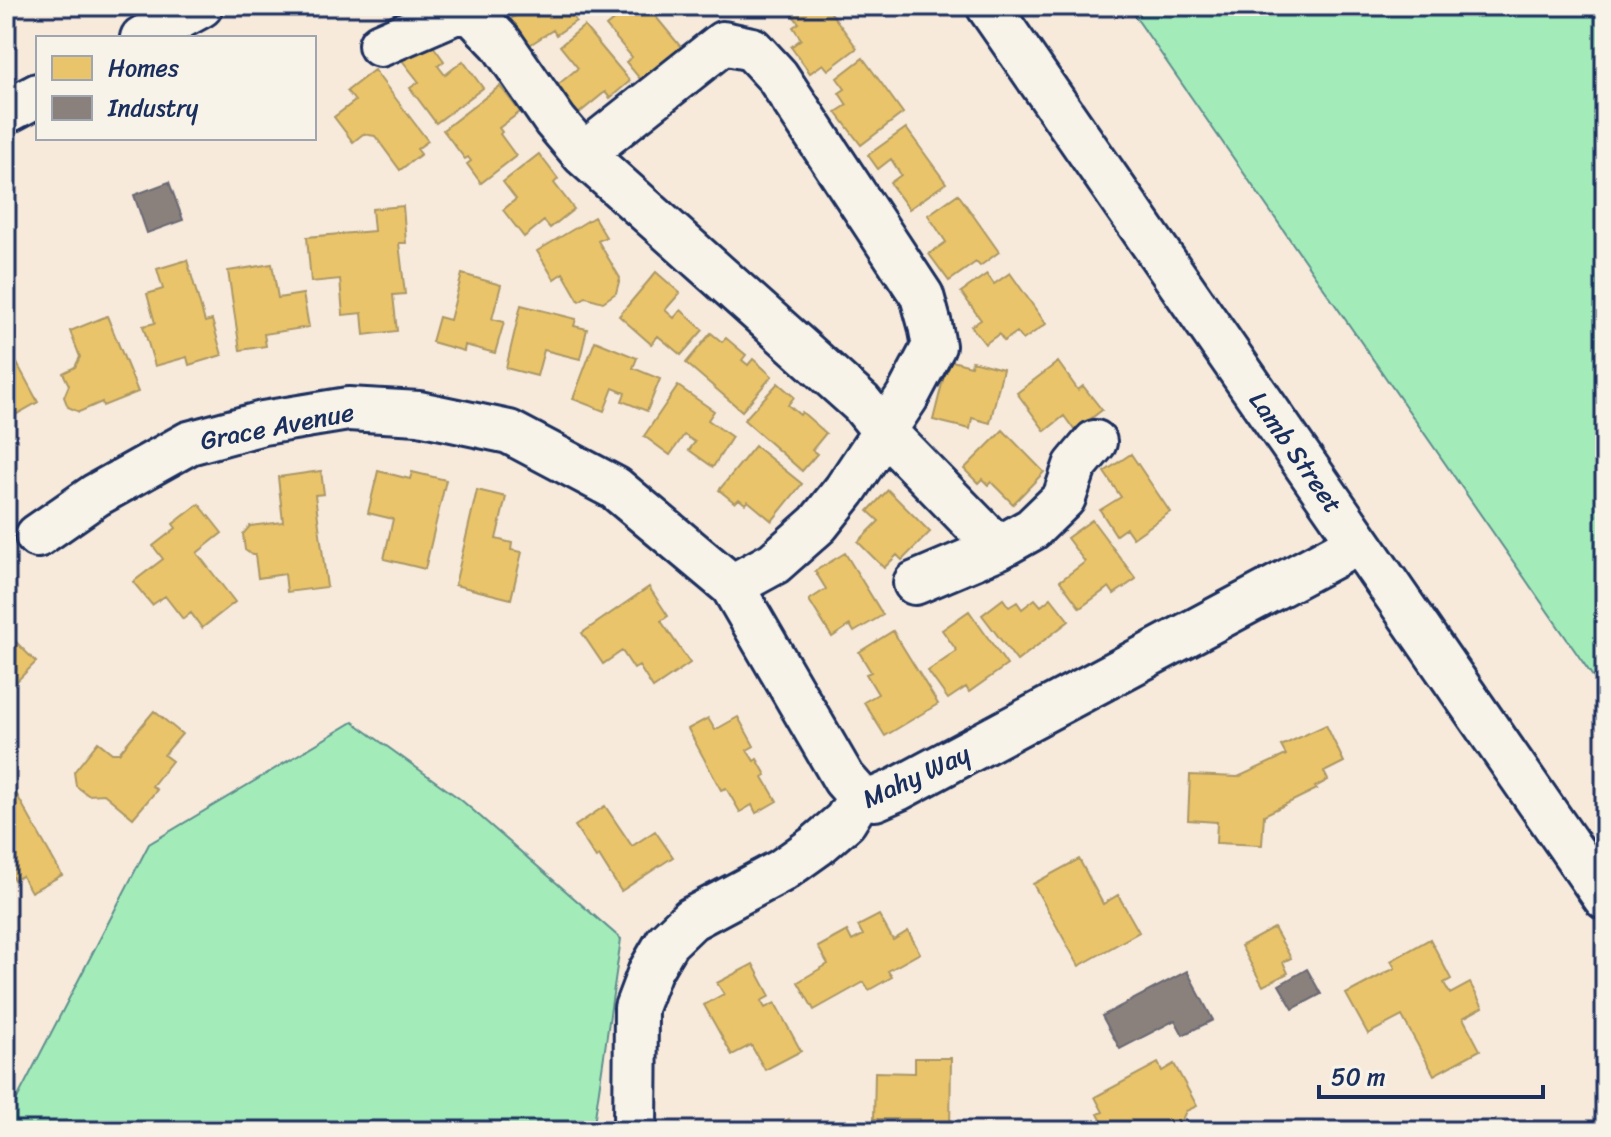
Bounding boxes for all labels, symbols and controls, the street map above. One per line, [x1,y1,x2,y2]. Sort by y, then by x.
legend [36,36,316,140]
text: Homes [108,47,179,89]
text: Industry [107,87,199,129]
street label: Lamb Street [1237,381,1355,523]
street label: Grace Avenue [196,389,358,463]
street label: Mahy Way [854,731,978,821]
scale bar [1319,1049,1543,1099]
text: 50 m [1331,1056,1386,1098]

